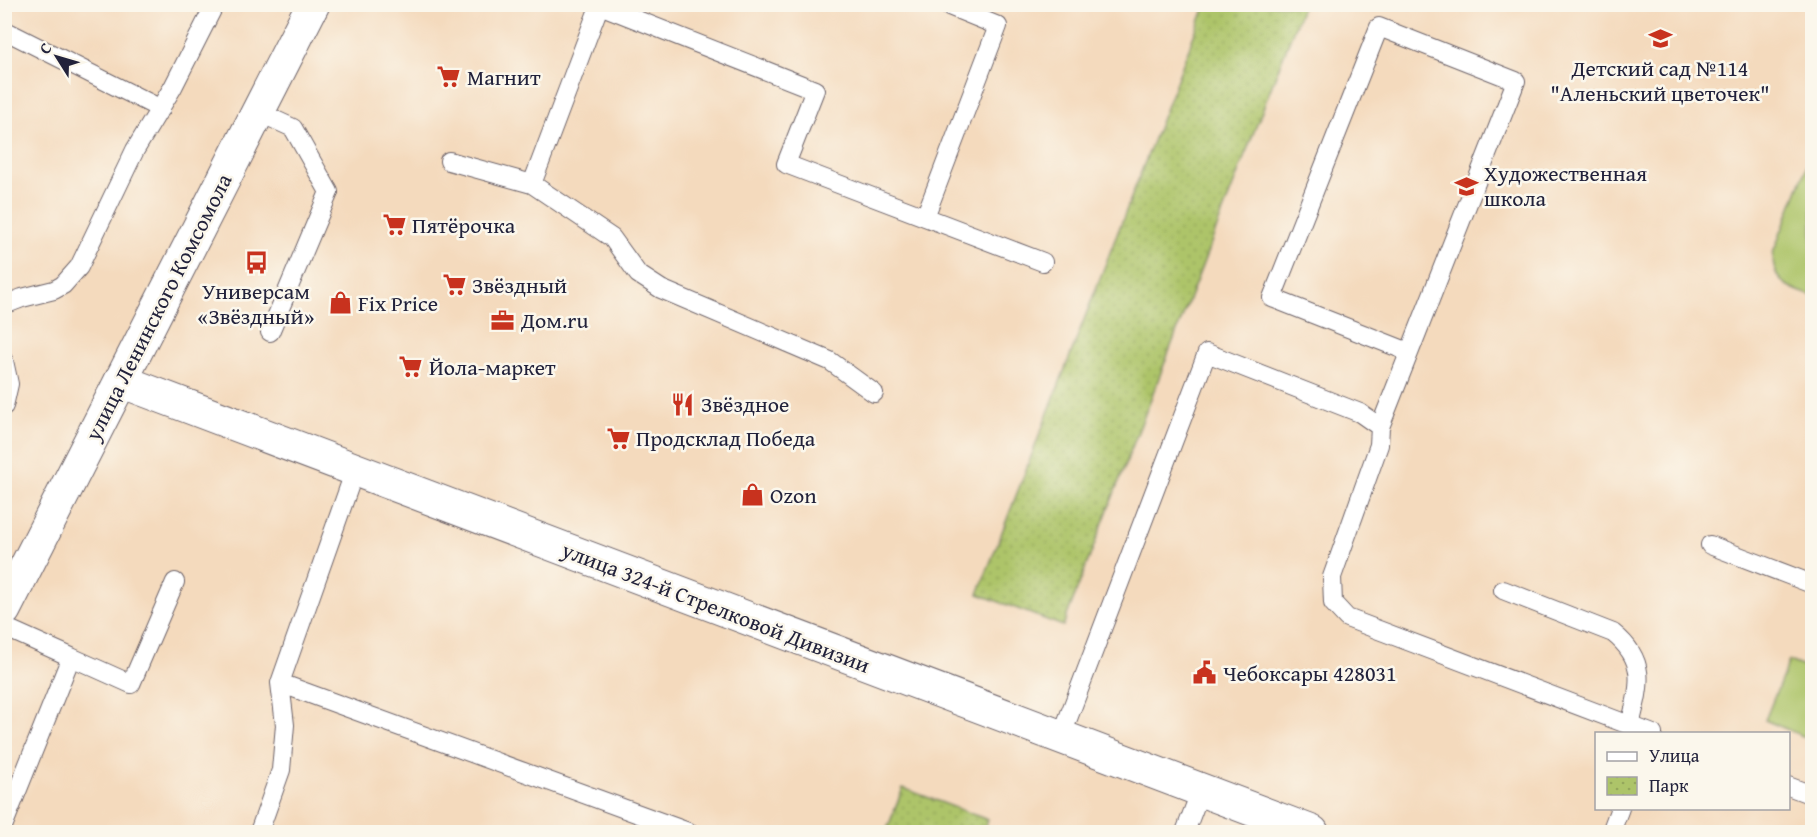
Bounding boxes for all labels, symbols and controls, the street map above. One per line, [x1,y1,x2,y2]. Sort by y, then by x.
school or university icon: Детский сад №114 "Аленьский цветочек" [1647,26,1673,52]
north arrow [27,27,87,87]
text: С [33,37,57,59]
place label: Детский сад №114 "Аленьский цветочек" [1550,52,1770,109]
place label: Магнит [467,61,541,93]
supermarket icon: Магнит [436,64,462,90]
place label: Художественная школа [1484,157,1647,214]
street label: улица Ленинского Комсомола [76,167,240,447]
school or university icon: Художественная школа [1453,173,1479,199]
place label: Пятёрочка [412,209,516,241]
supermarket icon: Пятёрочка [381,212,407,238]
bus stop icon: Универсам «Звёздный» [243,249,269,275]
place label: Звёздный [472,269,567,301]
supermarket icon: Звёздный [441,272,467,298]
place label: Универсам «Звёздный» [198,275,315,332]
place label: Fix Price [358,287,438,319]
shop icon: Fix Price [327,290,353,316]
place label: Дом.ru [520,304,588,336]
office icon: Дом.ru [490,307,516,333]
place label: Йола-маркет [429,351,556,383]
supermarket icon: Йола-маркет [398,354,424,380]
place label: Звёздное [701,388,789,420]
restaurant icon: Звёздное [670,391,696,417]
place label: Продсклад Победа [636,422,816,454]
supermarket icon: Продсклад Победа [605,425,631,451]
place label: Ozon [770,479,817,511]
shop icon: Ozon [739,482,765,508]
street label: улица 324-й Стрелковой Дивизии [556,533,875,681]
place label: Чебоксары 428031 [1223,657,1397,689]
public building icon: Чебоксары 428031 [1192,660,1218,686]
legend [1595,732,1790,810]
text: Улица [1649,742,1700,769]
text: Парк [1649,772,1689,799]

